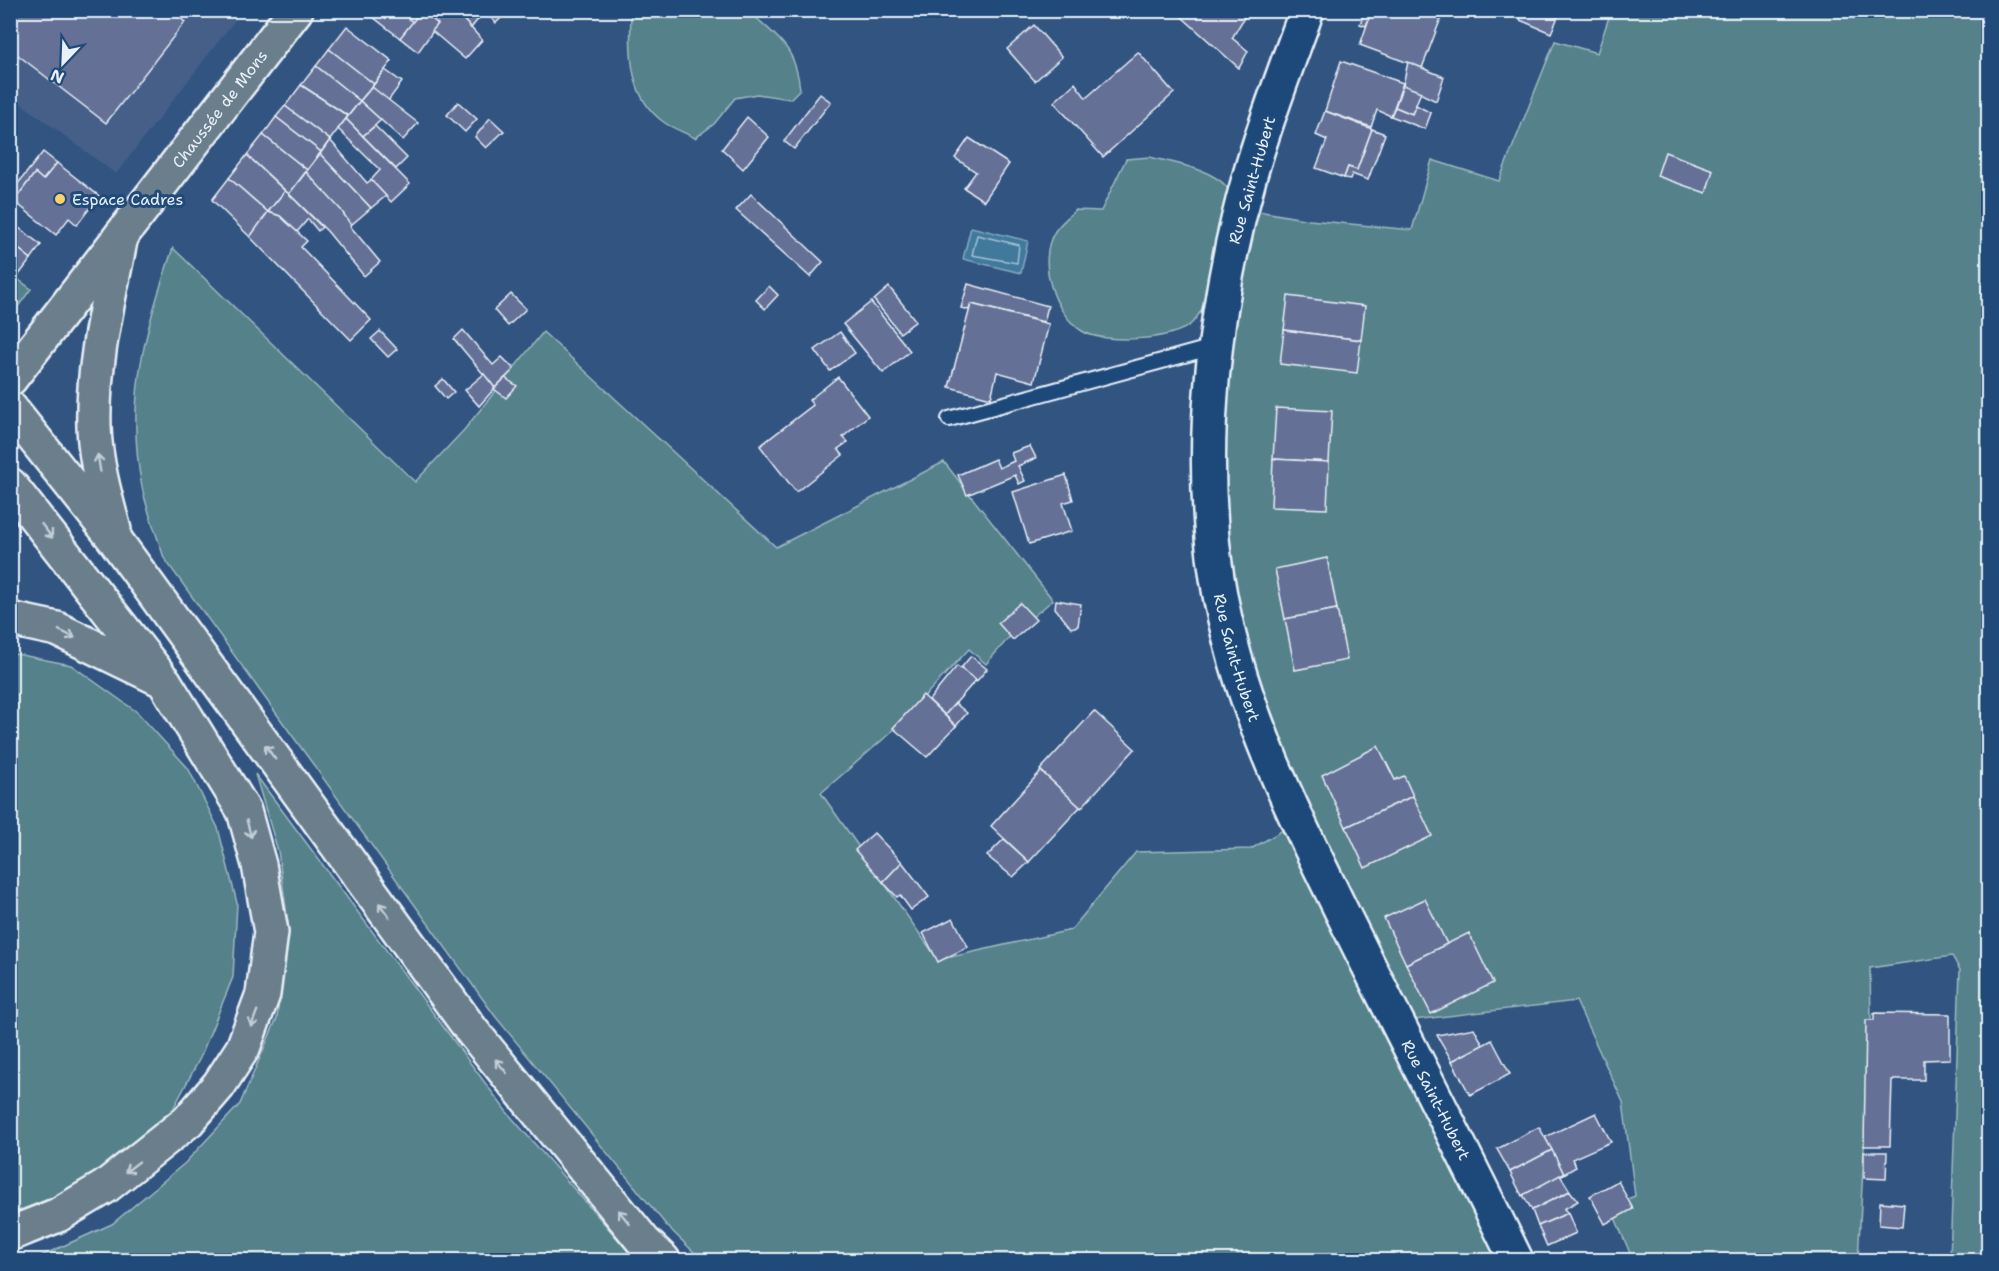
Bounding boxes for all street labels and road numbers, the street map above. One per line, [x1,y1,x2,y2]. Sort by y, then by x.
street label: Chaussée de Mons [167,45,272,172]
street label: Rue Saint-Hubert [1224,114,1280,246]
street label: Rue Saint-Hubert [1209,592,1265,725]
street label: Rue Saint-Hubert [1397,1036,1475,1163]

